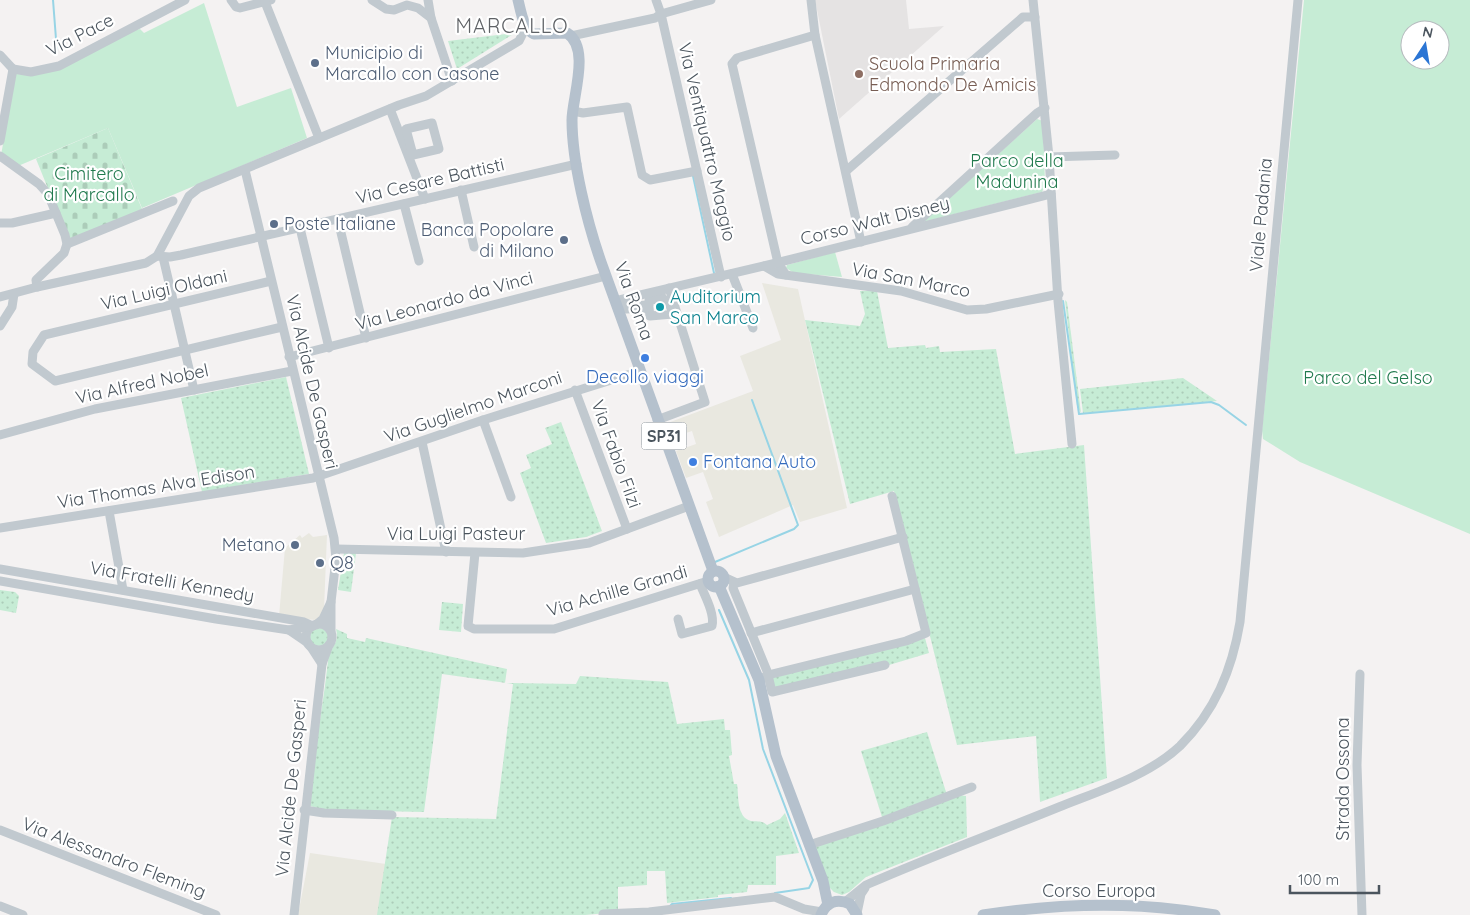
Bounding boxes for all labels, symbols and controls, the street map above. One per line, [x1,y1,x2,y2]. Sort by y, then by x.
street label: Via Pace [42,8,117,61]
district label: MARCALLO [455,13,569,38]
north arrow [1400,20,1450,70]
text: N [1421,22,1435,42]
street label: Via Ventiquattro Maggio [673,40,742,244]
place label: Municipio di Marcallo con Casone [325,41,500,85]
place label: Scuola Primaria Edmondo De Amicis [869,52,1036,96]
marker: Municipio di Marcallo con Casone [309,57,321,69]
marker: Scuola Primaria Edmondo De Amicis [853,68,865,80]
park label: Parco della Madunina [970,149,1064,193]
street label: Via Cesare Battisti [353,152,506,209]
street label: Viale Padania [1244,157,1277,273]
park label: Cimitero di Marcallo [43,162,135,206]
street label: Corso Walt Disney [798,191,952,250]
place label: Poste Italiane [284,212,396,235]
marker: Poste Italiane [268,218,280,230]
place label: Banca Popolare di Milano [421,218,554,262]
marker: Banca Popolare di Milano [558,234,570,246]
street label: Via San Marco [850,257,972,302]
street label: Via Roma [610,258,659,343]
street label: Via Luigi Oldani [98,264,229,315]
street label: Via Leonardo da Vinci [353,266,535,335]
place label: Auditorium San Marco [670,285,761,329]
street label: Via Alcide De Gasperi [281,292,344,471]
marker: Auditorium San Marco [654,301,666,313]
marker: Decollo viaggi [639,352,651,364]
street label: Via Alfred Nobel [73,358,211,409]
street label: Via Guglielmo Marconi [381,365,565,448]
place label: Decollo viaggi [586,365,704,388]
park label: Parco del Gelso [1303,366,1433,389]
street label: Via Fabio Filzi [586,397,647,511]
road number: SP31 [642,422,686,450]
place label: Fontana Auto [703,450,816,473]
marker: Fontana Auto [687,456,699,468]
street label: Via Thomas Alva Edison [56,460,256,513]
street label: Via Luigi Pasteur [387,522,525,545]
place label: Metano [222,533,285,556]
marker: Metano [289,539,301,551]
place label: Q8 [330,551,354,574]
street label: Via Fratelli Kennedy [88,556,256,607]
marker: Q8 [314,557,326,569]
street label: Via Achille Grandi [544,559,690,622]
street label: Via Alcide De Gasperi [270,698,311,878]
street label: Strada Ossona [1331,717,1354,841]
street label: Via Alessandro Fleming [19,812,209,903]
scale bar [1290,862,1379,894]
text: 100 m [1298,870,1339,889]
street label: Corso Europa [1042,879,1156,902]

